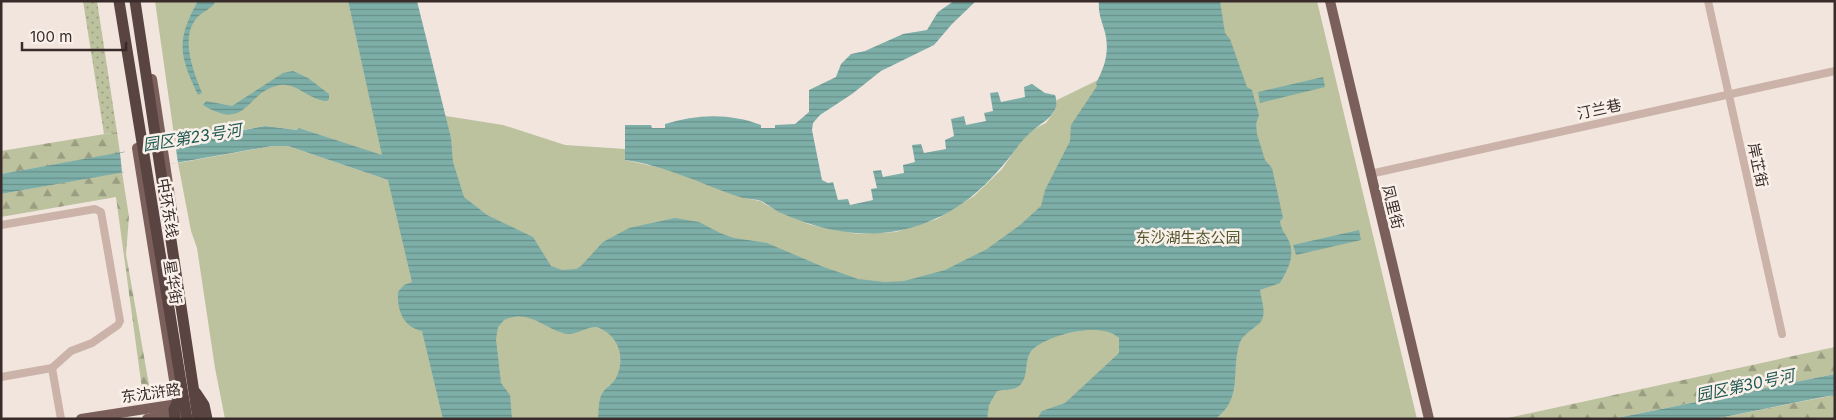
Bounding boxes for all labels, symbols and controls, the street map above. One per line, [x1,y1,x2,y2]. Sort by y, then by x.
scale bar [22,20,126,52]
text: 100 m [30,27,72,46]
street label: 汀兰巷 [1575,95,1623,123]
water label: 园区第23号河 [141,119,246,155]
street label: 岸芷街 [1744,141,1772,189]
street label: 中环东线 [154,177,182,239]
street label: 凤里街 [1378,183,1408,231]
park label: 东沙湖生态公园 [1135,228,1241,247]
street label: 星华街 [160,258,186,306]
water label: 园区第30号河 [1694,364,1799,405]
street label: 东沈浒路 [120,379,182,407]

